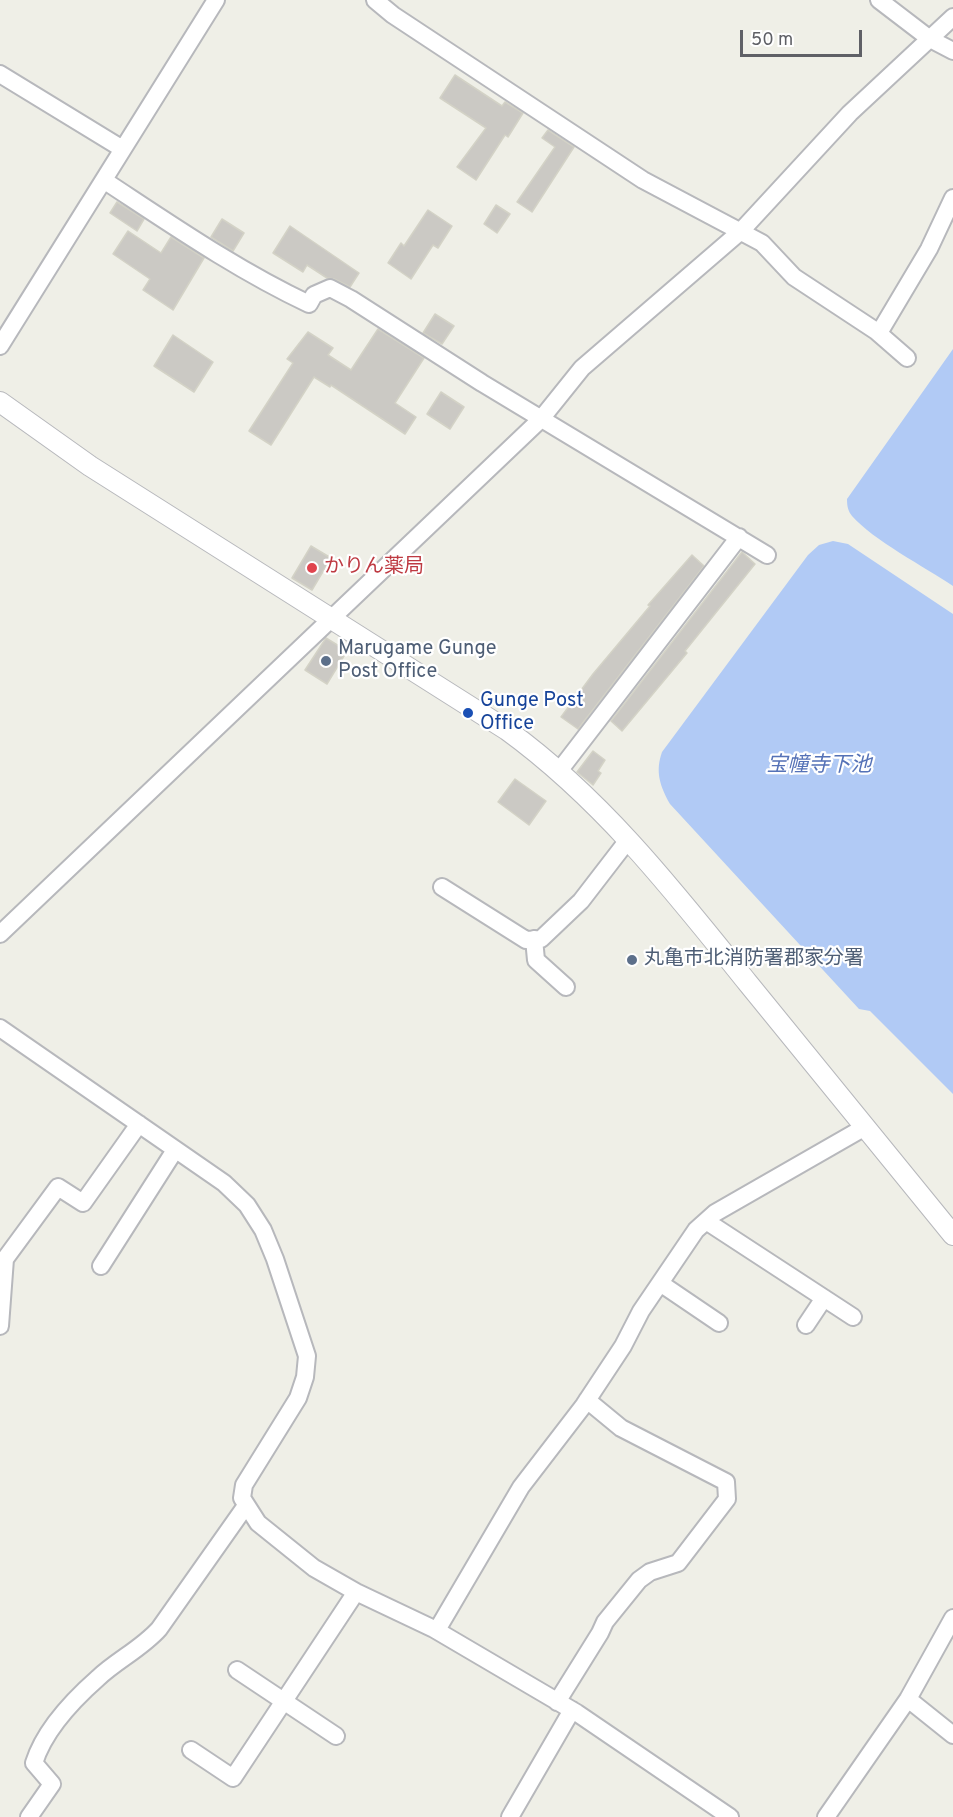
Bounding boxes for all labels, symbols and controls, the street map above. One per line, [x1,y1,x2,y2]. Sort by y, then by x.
scale bar [743,18,864,56]
text: 50 m [751,29,793,52]
place label: かりん薬局 [324,556,424,580]
marker: かりん薬局 [305,561,319,575]
place label: Marugame Gunge Post Office [338,638,497,685]
marker: Marugame Gunge Post Office [319,654,333,668]
place label: Gunge Post Office [480,690,584,737]
marker: Gunge Post Office [461,706,475,720]
water label: 宝幢寺下池 [767,754,871,780]
place label: 丸亀市北消防署郡家分署 [644,948,864,972]
marker: 丸亀市北消防署郡家分署 [625,953,639,967]

